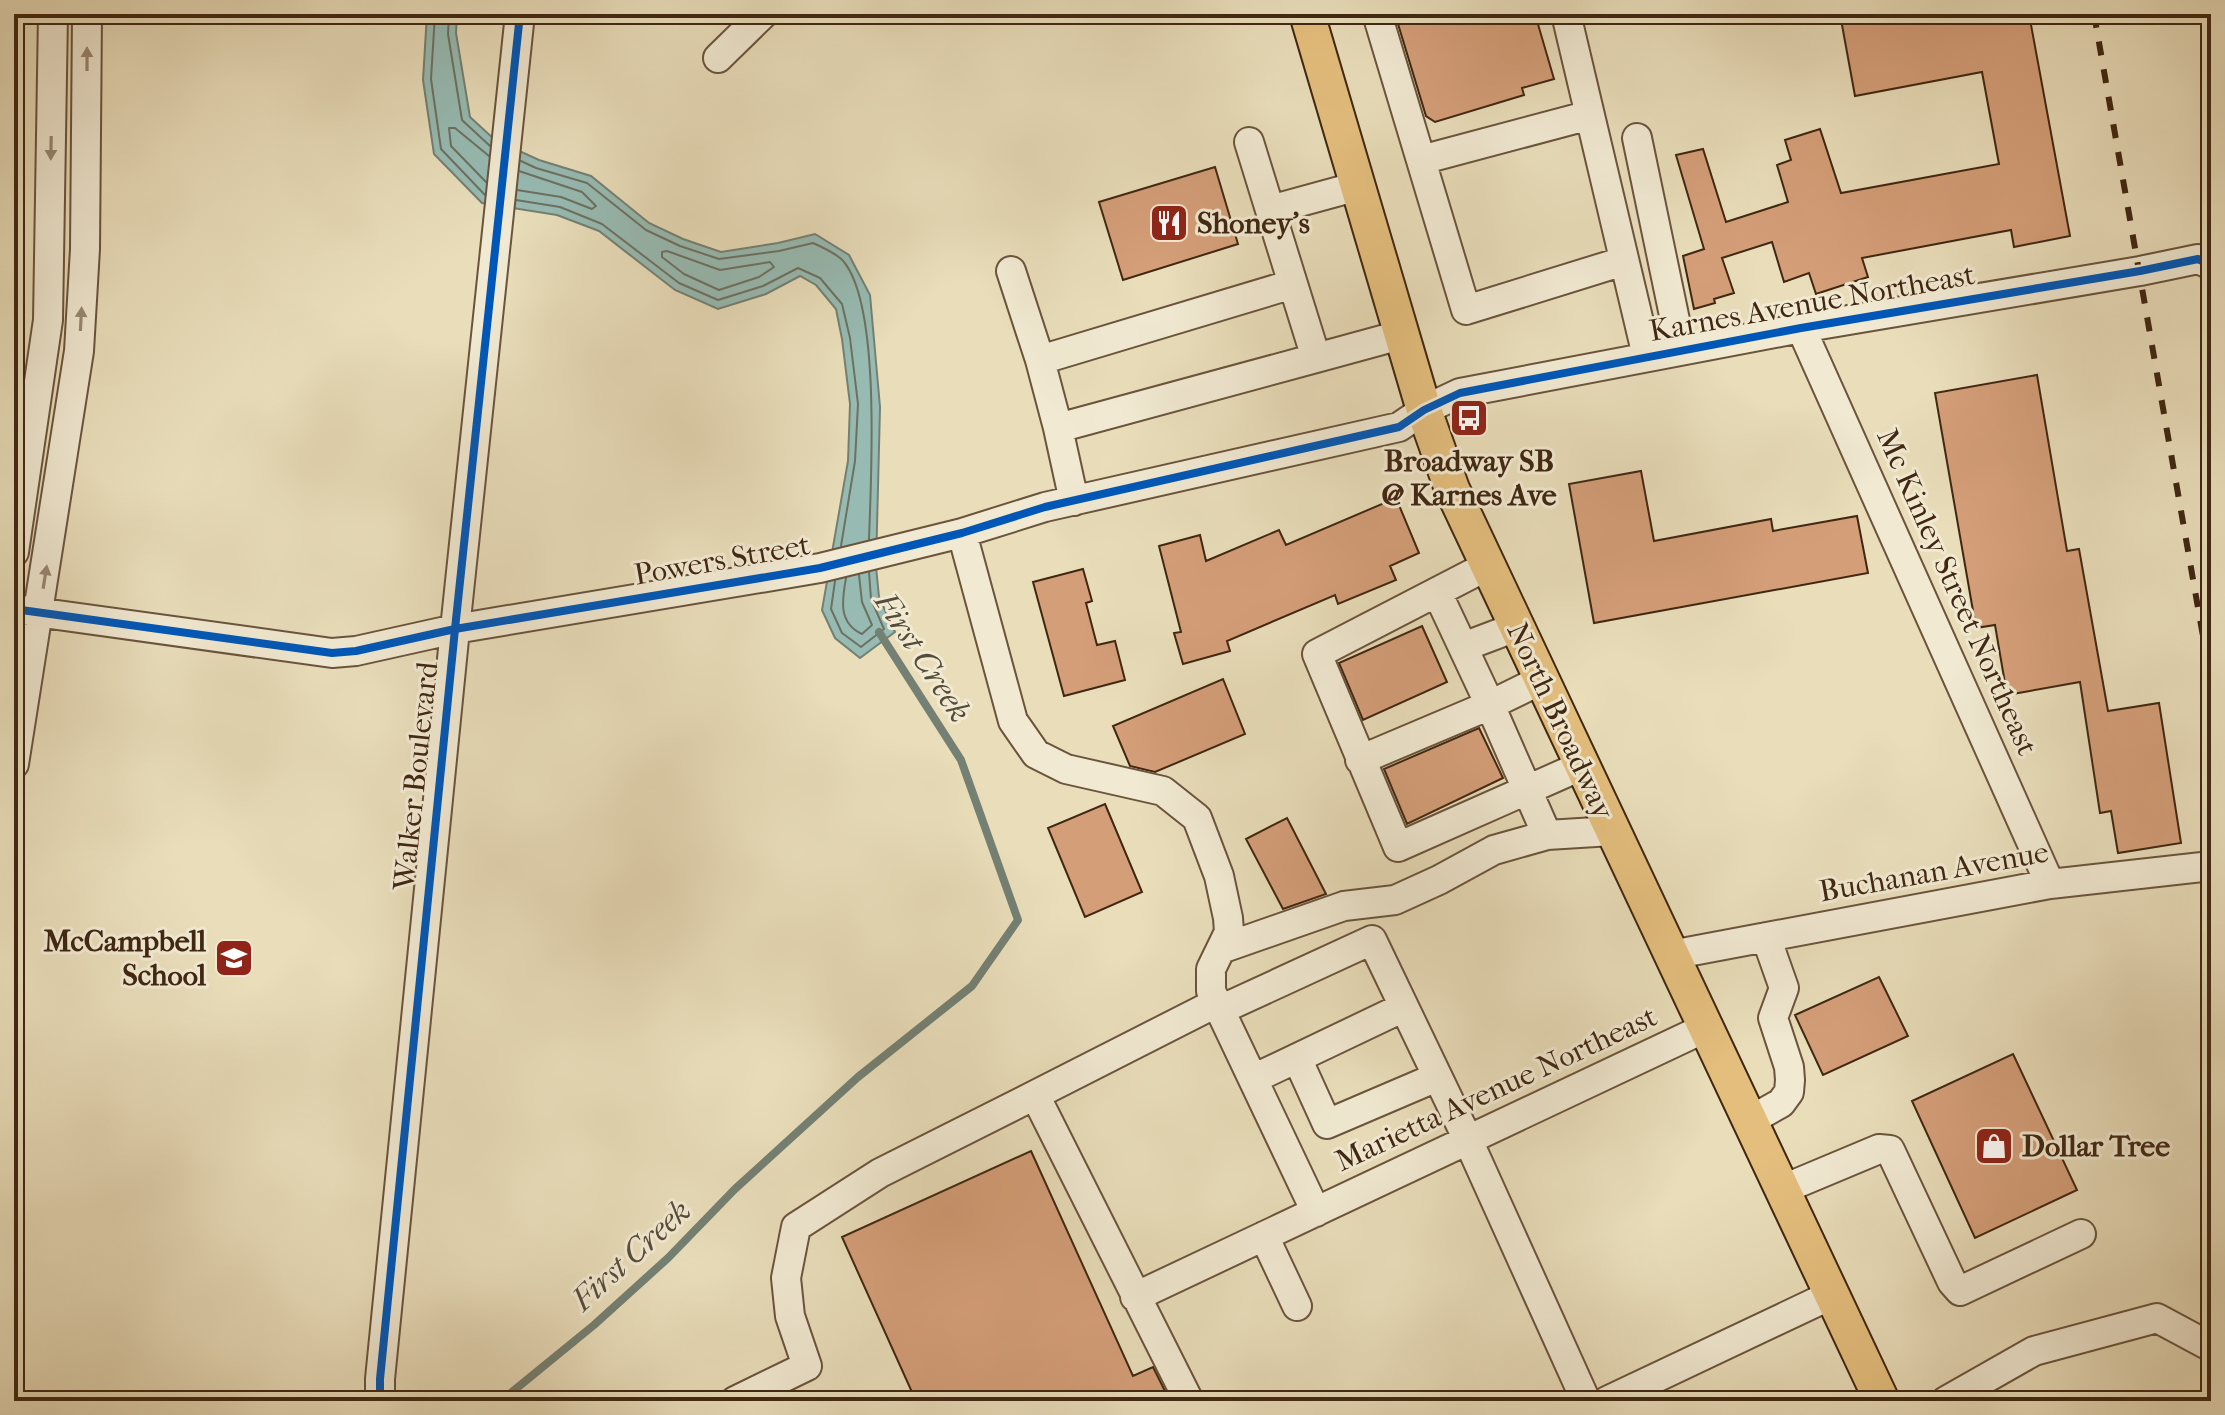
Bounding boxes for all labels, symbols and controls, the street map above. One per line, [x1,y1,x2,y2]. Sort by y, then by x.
one-way arrow [81,46,93,71]
one-way arrow [45,136,57,161]
restaurant icon: Shoney's [1148,202,1190,244]
place label: Shoney's [1197,206,1310,241]
street label: Karnes Avenue Northeast [1647,257,1978,349]
one-way arrow [75,306,88,331]
bus stop icon: Broadway SB @ Karnes Ave [1448,397,1490,439]
street label: Mc Kinley Street Northeast [1869,423,2045,761]
place label: Broadway SB @ Karnes Ave [1381,444,1557,513]
street label: Powers Street [631,527,813,593]
one-way arrow [39,564,52,589]
water label: First Creek [867,584,979,729]
street label: North Broadway [1499,617,1621,826]
street label: Walker Boulevard [386,659,445,893]
street label: Buchanan Avenue [1817,835,2052,909]
place label: McCampbell School [43,924,207,993]
school or university icon: McCampbell School [213,937,255,979]
street label: Marietta Avenue Northeast [1330,999,1663,1179]
shop icon: Dollar Tree [1973,1125,2015,1167]
place label: Dollar Tree [2022,1129,2170,1164]
water label: First Creek [563,1192,698,1319]

